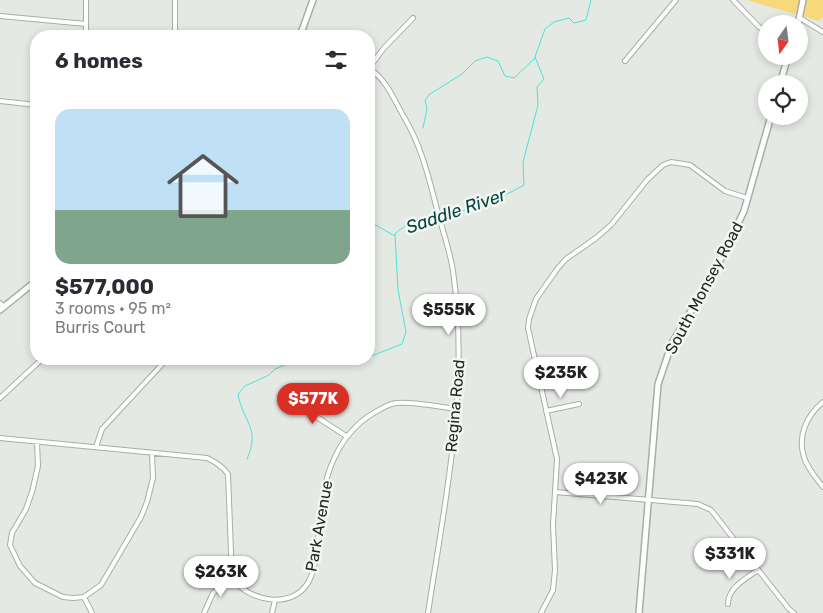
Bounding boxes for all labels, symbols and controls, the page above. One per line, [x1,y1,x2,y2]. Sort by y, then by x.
north arrow [758,15,808,65]
map controls [758,15,808,125]
icon: filters [322,46,350,74]
text: 6 homes [55,48,143,73]
button: locate [758,75,808,125]
icon: home [158,141,248,231]
water label: Saddle River [403,183,510,238]
street label: South Monsey Road [661,218,747,358]
text: $577,000 [55,274,154,299]
pin: $555K [414,294,484,336]
text: 3 rooms · 95 m² [55,299,171,318]
text: $555K [423,300,475,319]
text: Burris Court [55,318,145,337]
pin: $235K [526,356,596,399]
street label: Regina Road [441,359,469,453]
text: $235K [535,363,587,382]
pin: $577K [278,382,348,425]
text: $577K [288,389,338,408]
pin: $423K [566,462,636,505]
text: $423K [574,469,628,488]
street label: Park Avenue [302,479,336,573]
pin: $331K [695,538,765,580]
text: $331K [705,544,755,563]
pin: $263K [186,556,256,598]
text: $263K [195,562,247,581]

